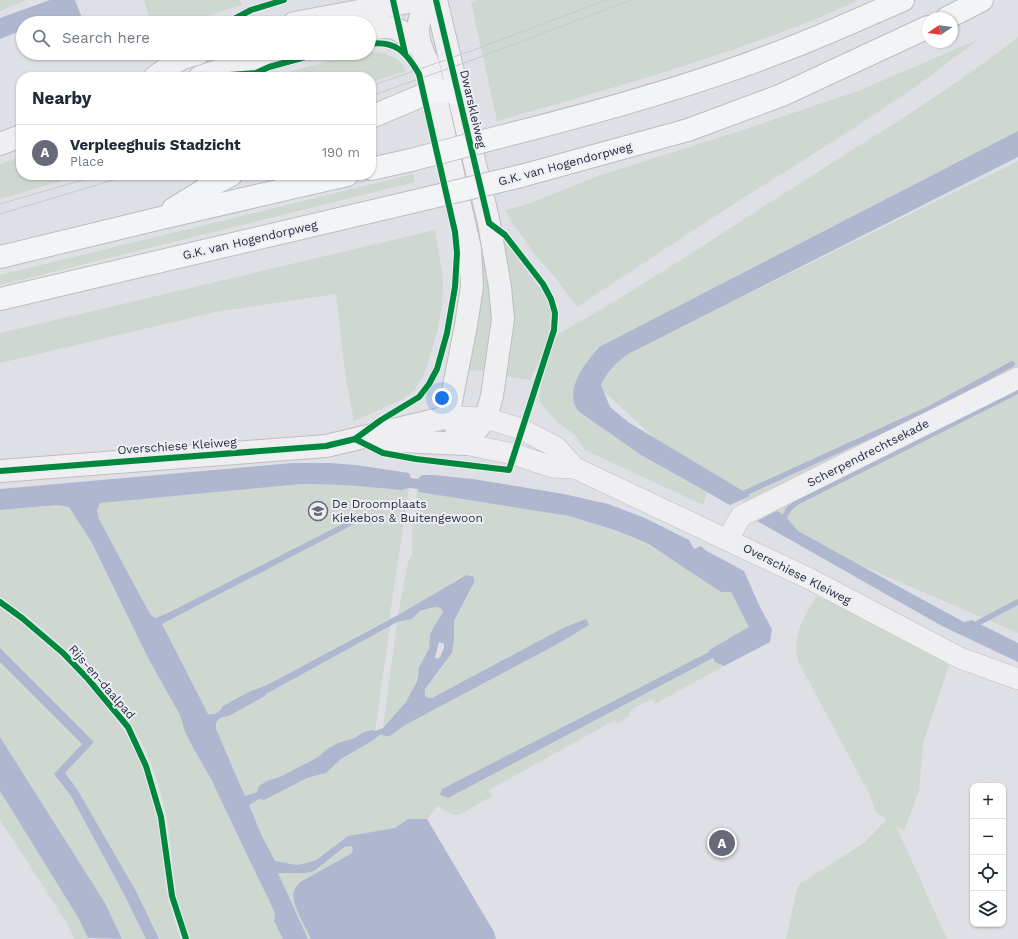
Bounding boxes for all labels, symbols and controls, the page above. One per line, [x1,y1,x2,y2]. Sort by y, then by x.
north arrow [922,12,958,48]
search box [16,16,376,60]
icon: search [30,27,52,49]
text: Search here [62,29,150,47]
street label: Dwarskleiweg [457,68,489,150]
text: Nearby [32,88,91,108]
text: Verpleeghuis Stadzicht [70,136,241,154]
street label: G.K. van Hogendorpweg [497,139,634,189]
text: A [41,145,49,160]
text: 190 m [322,145,360,160]
text: Place [70,154,104,169]
street label: G.K. van Hogendorpweg [181,218,319,262]
your location [432,388,452,408]
street label: Scherpendrechtsekade [805,416,931,490]
street label: Overschiese Kleiweg [117,435,238,457]
place label: De Droomplaats Kiekebos & Buitengewoon [332,497,483,525]
school or university icon: De Droomplaats Kiekebos & Buitengewoon [307,500,329,522]
street label: Overschiese Kleiweg [741,541,854,608]
street label: Rijs-en-daalpad [66,642,138,722]
map controls [970,783,1006,927]
button: + [970,783,1006,819]
button: − [970,819,1006,855]
pin: A [709,828,735,858]
button: locate [970,855,1006,891]
button: layers [970,891,1006,927]

